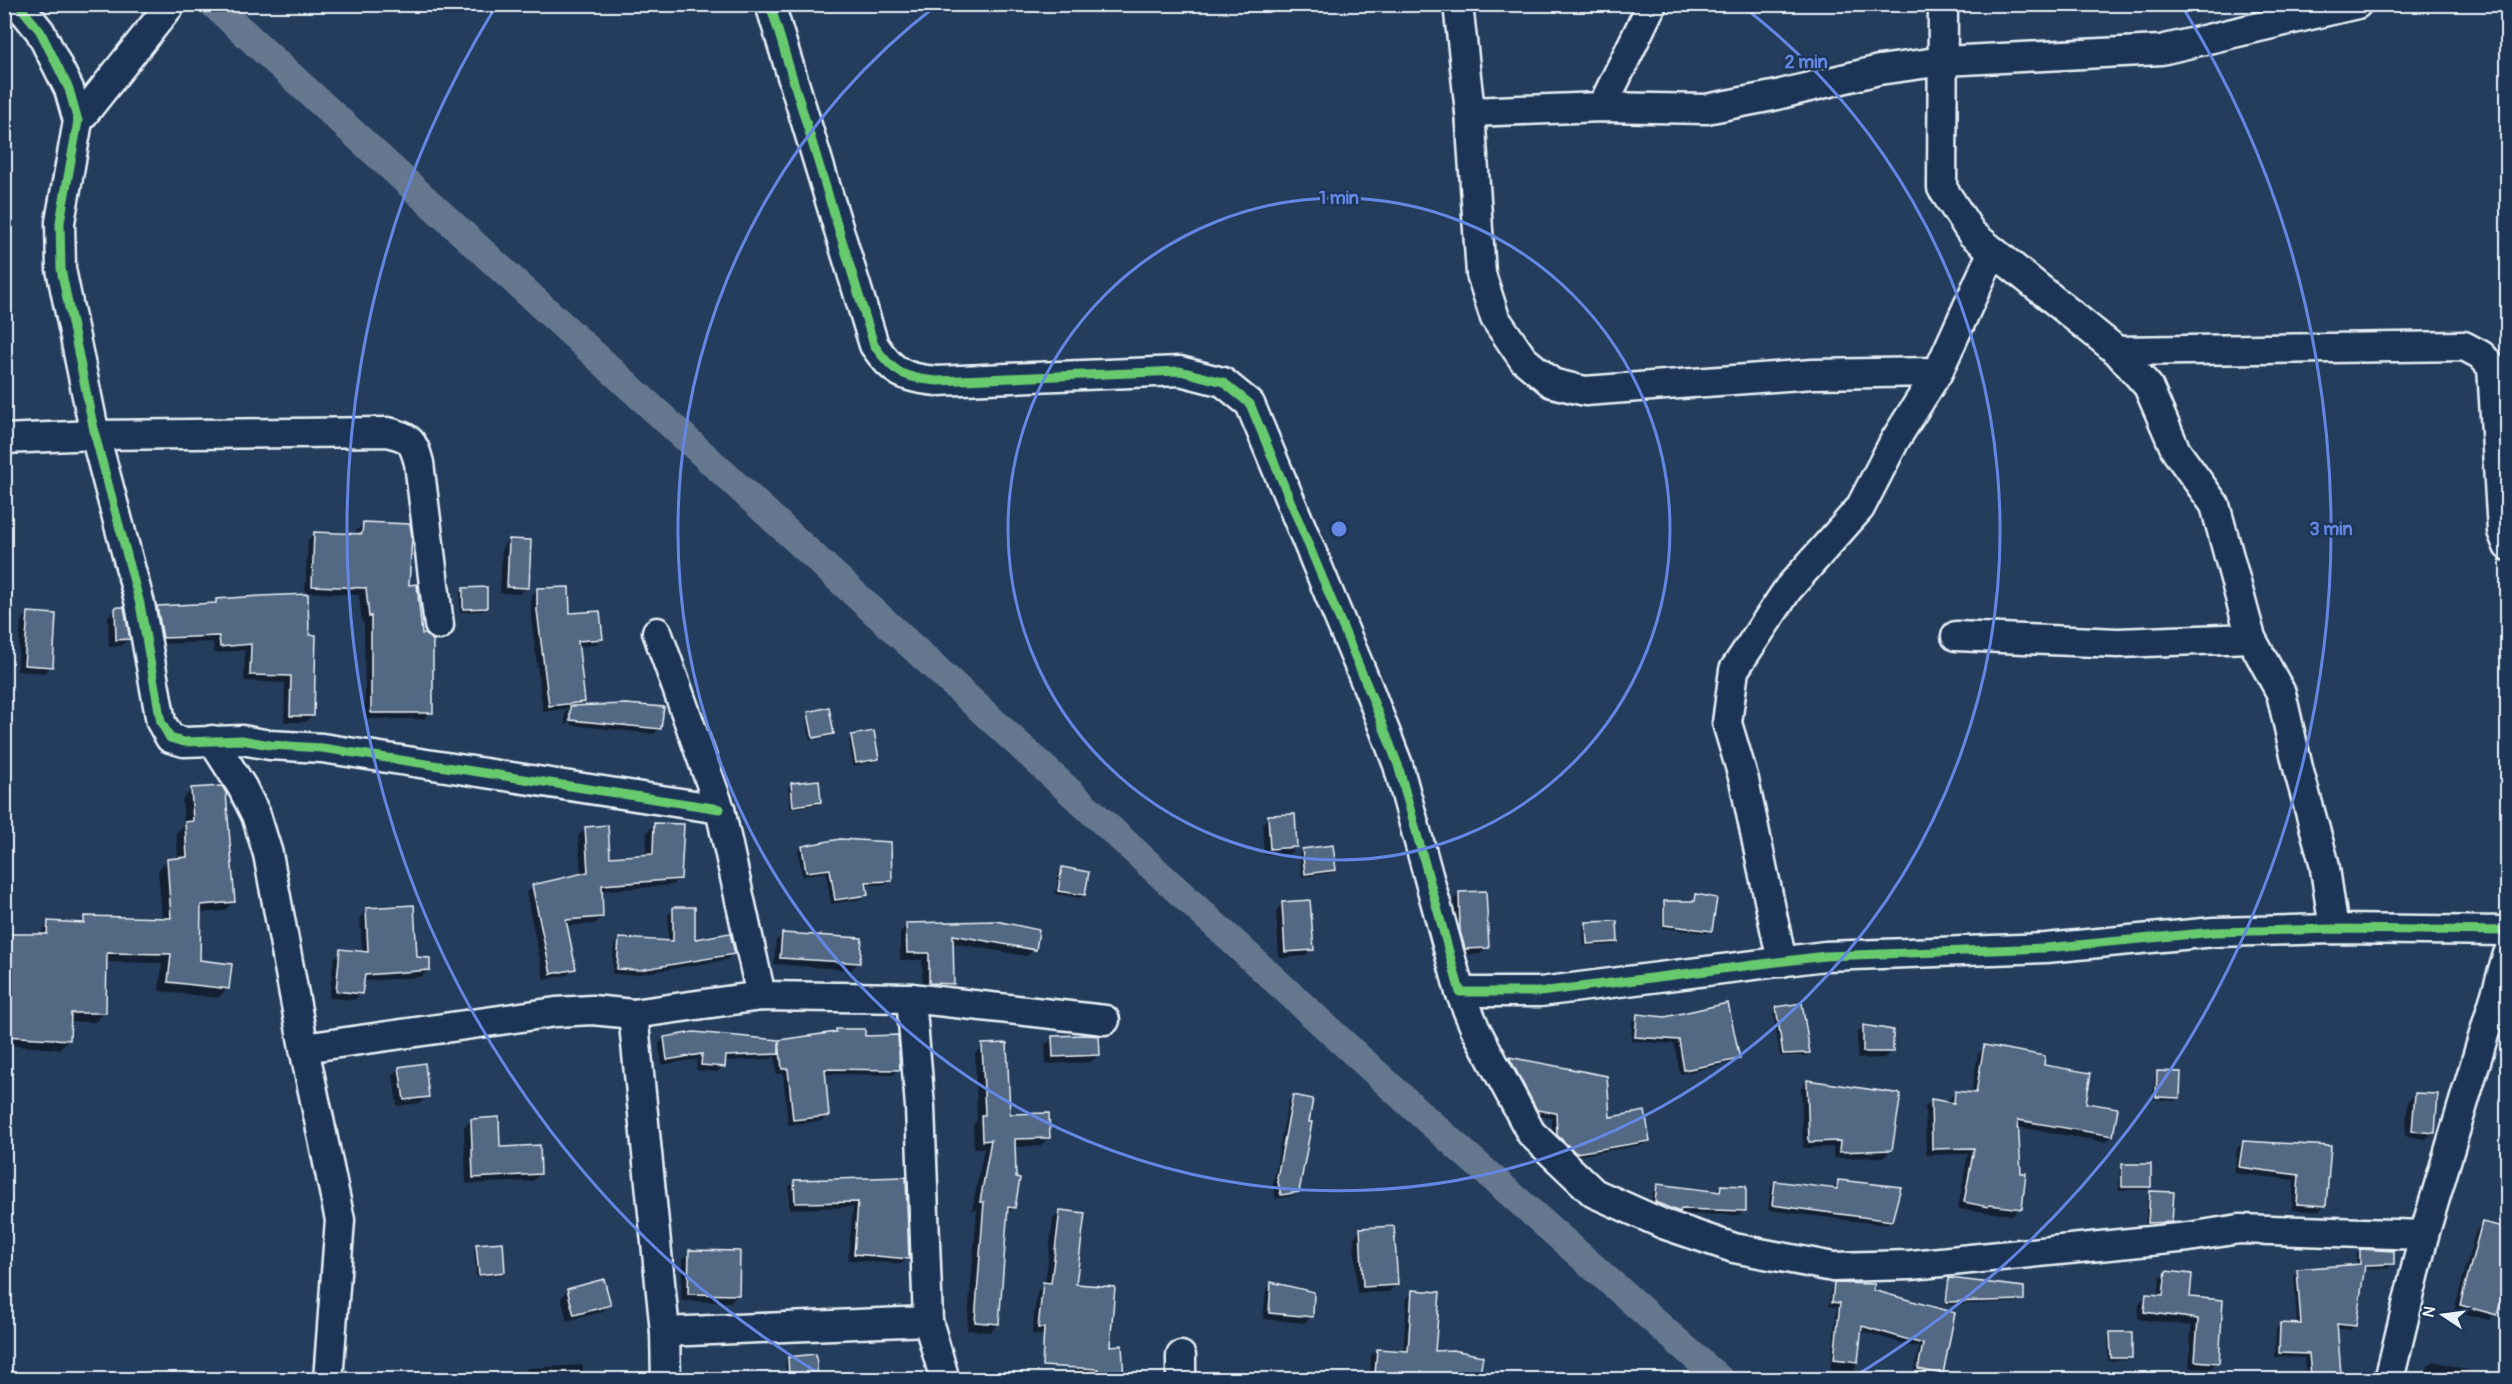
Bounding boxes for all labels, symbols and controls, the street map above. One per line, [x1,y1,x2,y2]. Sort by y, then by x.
text: 2 min [1784,51,1828,74]
text: 1 min [1319,187,1359,210]
text: 3 min [2309,518,2353,541]
centre of rings [1329,519,1349,539]
north arrow [2413,1285,2473,1345]
text: N [2418,1304,2440,1319]

